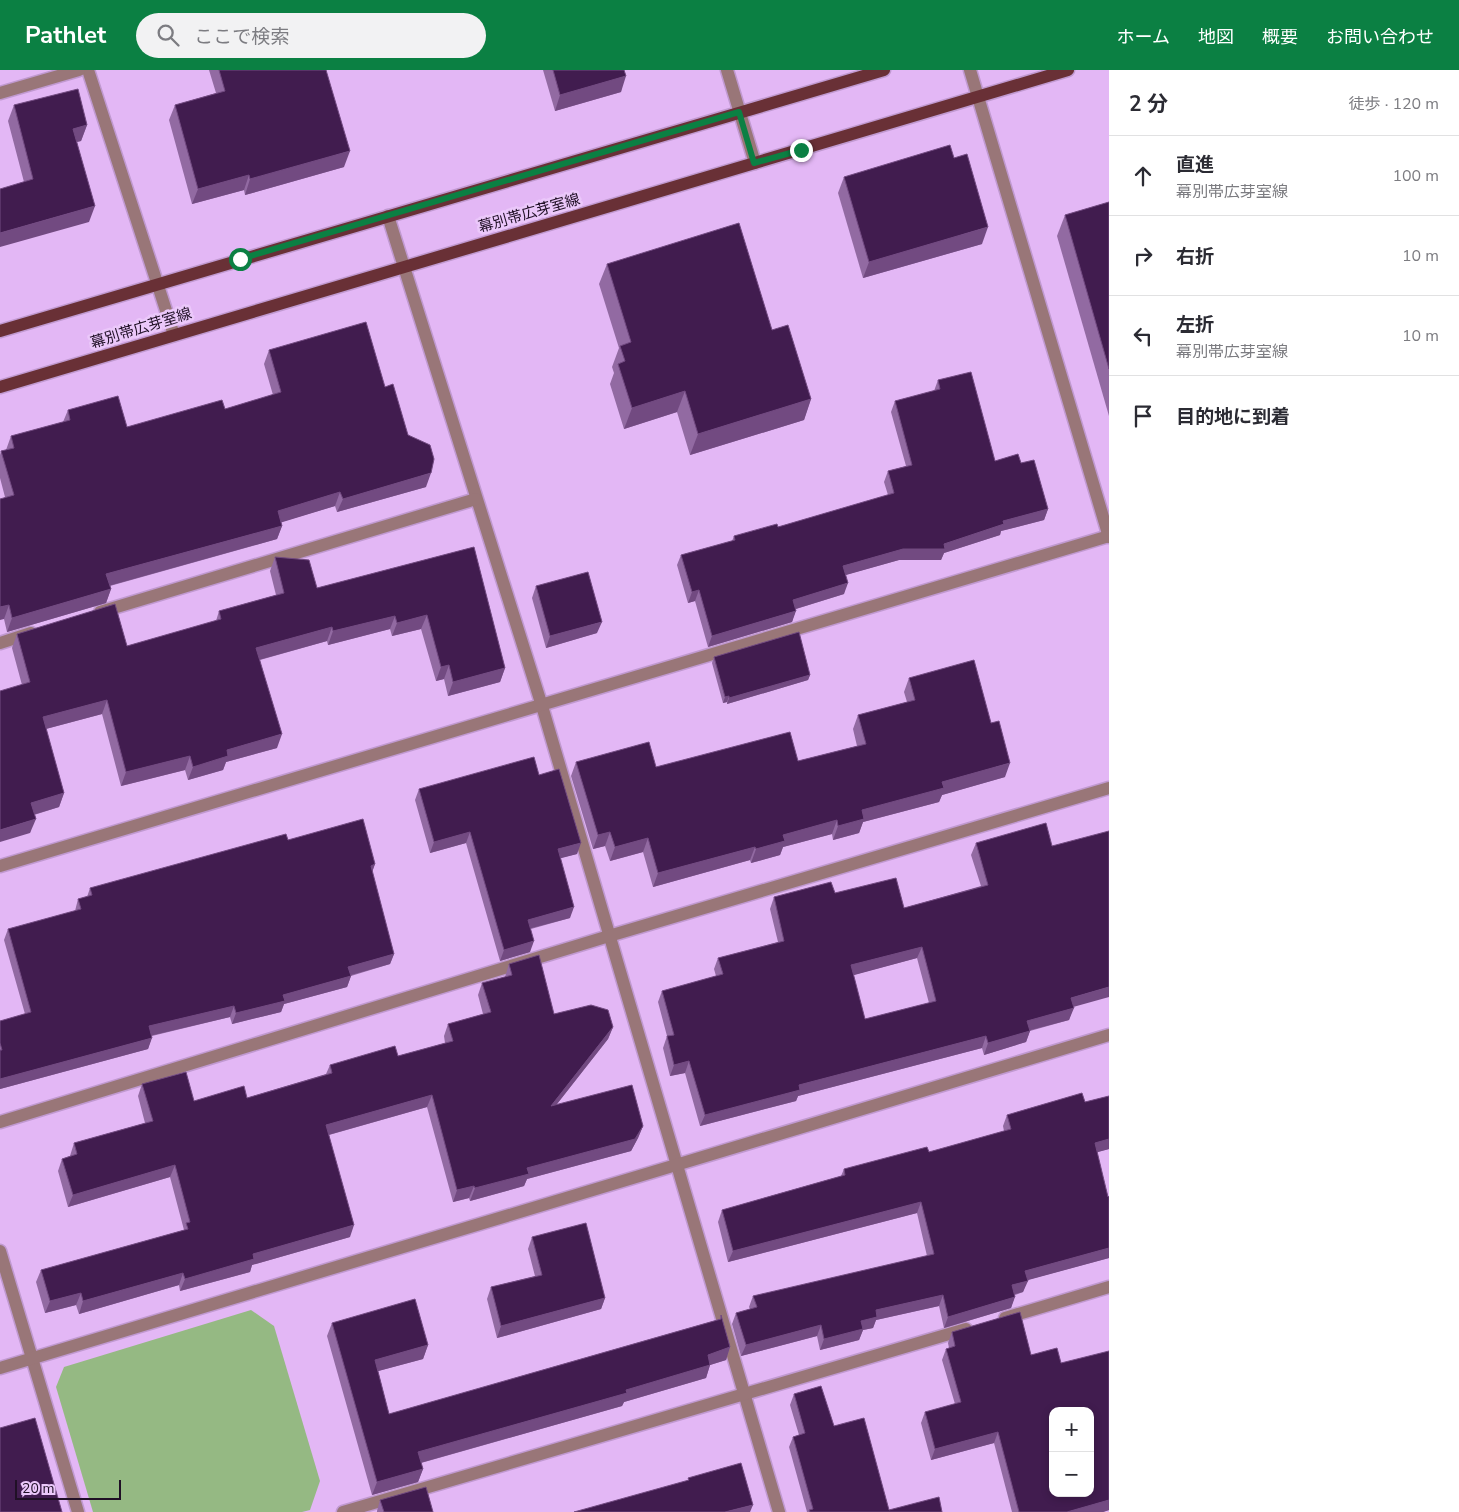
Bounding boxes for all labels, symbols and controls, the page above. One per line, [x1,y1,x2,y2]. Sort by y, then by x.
search box [136,13,486,58]
text: Pathlet [25,19,106,51]
icon: search [154,21,182,49]
text: ここで検索 [194,24,289,50]
text: ホーム [1117,25,1170,49]
text: 地図 [1198,25,1234,49]
text: 概要 [1262,25,1298,49]
text: お問い合わせ [1326,25,1434,49]
text: 2 分 [1129,90,1168,118]
text: 徒歩 · 120 m [1349,93,1439,115]
route end [790,139,813,162]
text: 直進 [1176,152,1214,178]
icon: ahead [1129,162,1157,190]
text: 100 m [1392,165,1439,187]
text: 幕別帯広芽室線 [1176,181,1288,203]
street label: 幕別帯広芽室線 [476,189,582,237]
icon: right [1129,242,1157,270]
text: 右折 [1176,244,1214,270]
text: 10 m [1402,245,1439,267]
route start [229,248,252,271]
street label: 幕別帯広芽室線 [88,303,194,353]
text: 左折 [1176,312,1214,338]
icon: left [1129,322,1157,350]
text: 10 m [1402,325,1439,347]
text: 幕別帯広芽室線 [1176,341,1288,363]
icon: arrive [1129,402,1157,430]
text: 目的地に到着 [1176,404,1290,430]
map controls [1049,1407,1094,1497]
button: + [1049,1407,1094,1452]
button: − [1049,1452,1094,1497]
scale bar [15,1477,121,1500]
text: 20 m [22,1479,54,1498]

